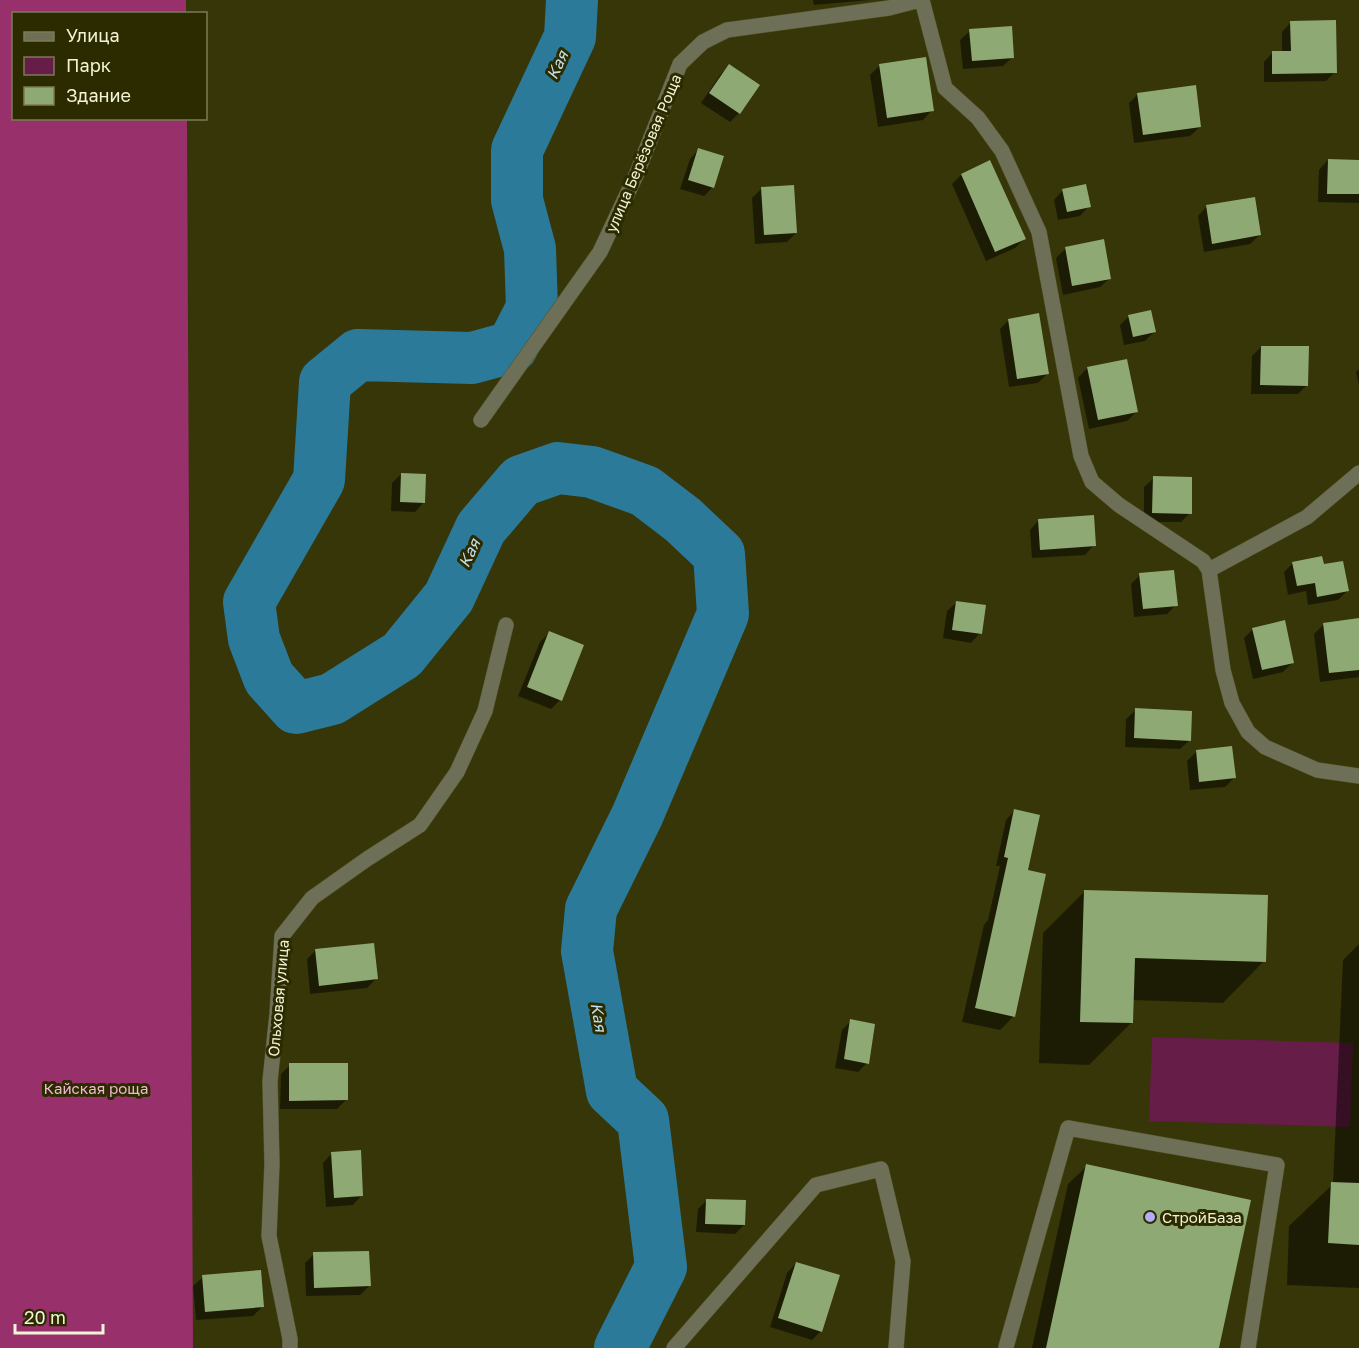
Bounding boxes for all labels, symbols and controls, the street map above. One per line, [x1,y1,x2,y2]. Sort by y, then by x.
legend [12,12,207,120]
text: Улица [66,24,120,46]
water label: Кая [542,47,573,82]
text: Парк [66,54,111,76]
street label: улица Берёзовая Роща [601,71,685,235]
text: Здание [66,84,131,106]
water label: Кая [454,535,485,570]
street label: Ольховая улица [264,939,292,1057]
water label: Кая [587,1001,612,1034]
park label: Кайская роща [44,1079,148,1097]
place label: СтройБаза [1162,1208,1242,1226]
marker: СтройБаза [1143,1210,1157,1224]
scale bar [15,1297,104,1335]
text: 20 m [24,1306,66,1328]

